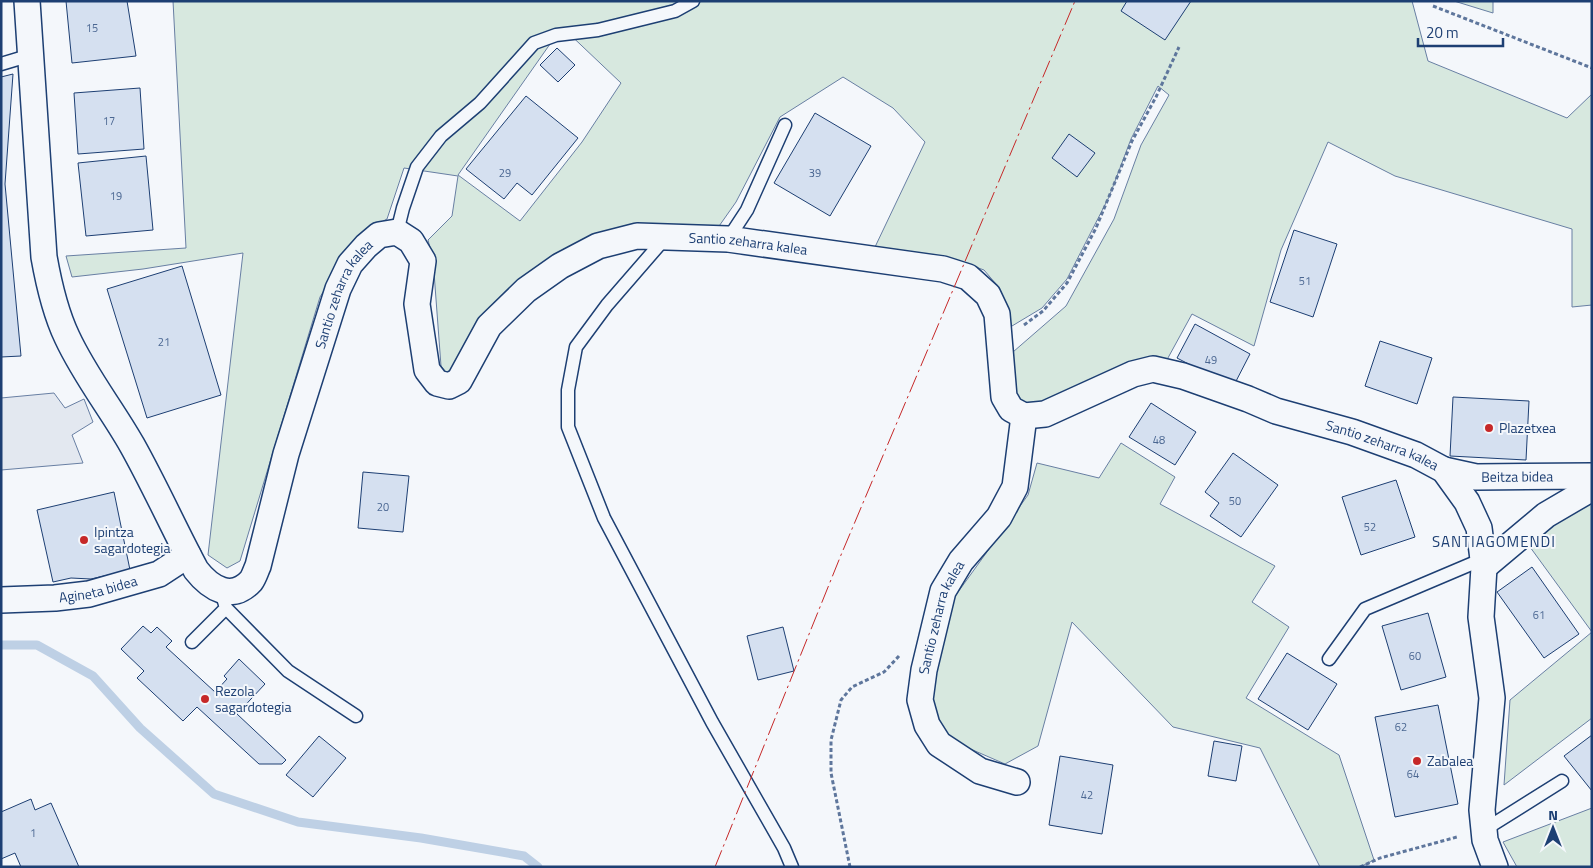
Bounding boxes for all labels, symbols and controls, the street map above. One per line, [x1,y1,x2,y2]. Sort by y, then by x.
scale bar [1418,15,1503,47]
house number: 15 [86,20,98,36]
text: 20 m [1426,21,1459,44]
house number: 17 [103,113,115,129]
house number: 29 [499,165,511,181]
house number: 39 [809,165,821,181]
house number: 19 [110,188,122,204]
street label: Santio zeharra kalea [688,227,809,260]
street label: Santio zeharra kalea [309,234,377,351]
house number: 51 [1299,273,1311,289]
house number: 21 [158,334,170,350]
house number: 49 [1205,352,1217,368]
street label: Santio zeharra kalea [1323,414,1443,475]
place label: Plazetxea [1499,417,1556,438]
marker: Plazetxea [1483,422,1495,434]
house number: 48 [1153,432,1165,448]
street label: Beitza bidea [1481,465,1553,487]
house number: 50 [1229,493,1241,509]
house number: 20 [377,499,389,515]
house number: 52 [1364,519,1376,535]
place label: Ipintza sagardotegia [94,521,170,558]
district label: SANTIAGOMENDI [1432,530,1556,553]
marker: Ipintza sagardotegia [78,534,90,546]
street label: Santio zeharra kalea [913,556,969,675]
street label: Agineta bidea [58,570,140,607]
house number: 61 [1533,607,1545,623]
house number: 60 [1409,648,1421,664]
place label: Rezola sagardotegia [215,680,291,717]
marker: Rezola sagardotegia [199,693,211,705]
house number: 62 [1395,719,1407,735]
place label: Zabalea [1427,750,1473,771]
marker: Zabalea [1411,755,1423,767]
house number: 64 [1407,766,1419,782]
house number: 42 [1081,787,1093,803]
north arrow [1528,803,1578,853]
text: N [1548,804,1558,825]
house number: 1 [30,825,36,841]

